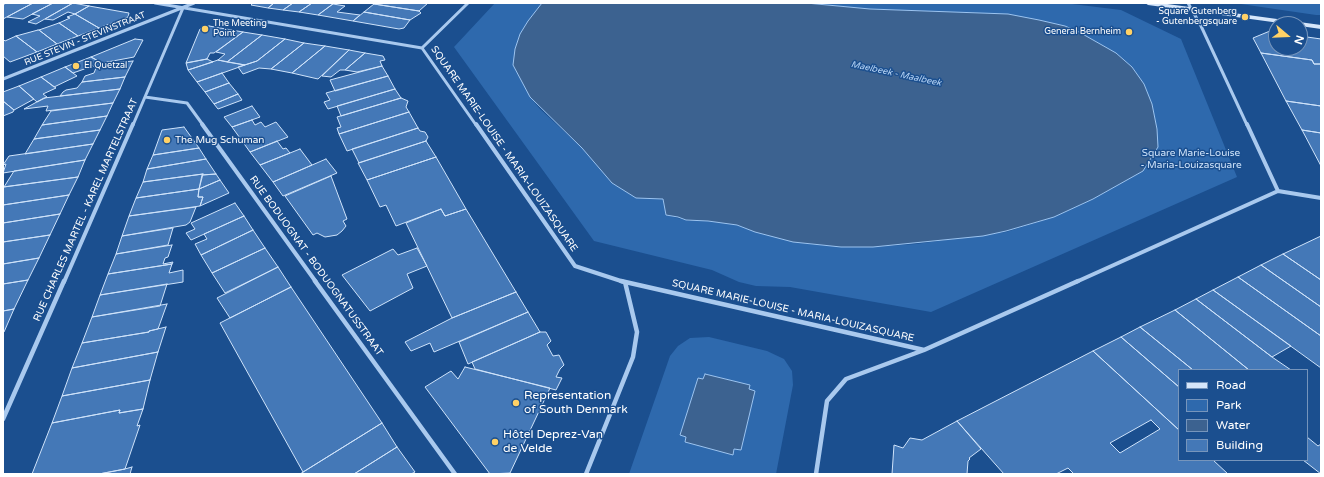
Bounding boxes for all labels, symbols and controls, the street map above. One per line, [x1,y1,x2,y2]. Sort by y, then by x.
place label: Square Gutenberg - Gutenbergsquare [1156,7,1237,28]
street label: RUE STEVIN - STEVINSTRAAT [23,10,147,68]
marker: Square Gutenberg - Gutenbergsquare [1240,12,1250,22]
north arrow [1268,16,1308,56]
place label: The Meeting Point [213,19,267,40]
marker: The Meeting Point [200,24,210,34]
place label: General Bernheim [1044,27,1121,37]
marker: General Bernheim [1124,27,1134,37]
text: N [1291,33,1306,46]
street label: SQUARE MARIE-LOUISE - MARIA-LOUIZASQUARE [428,44,580,254]
water label: Maelbeek - Maalbeek [850,59,942,89]
marker: El Quetzal [71,61,81,71]
place label: El Quetzal [84,61,127,71]
street label: RUE CHARLES MARTEL - KAREL MARTELSTRAAT [31,97,141,323]
place label: The Mug Schuman [175,134,264,146]
marker: The Mug Schuman [162,135,172,145]
park label: Square Marie-Louise - Maria-Louizasquare [1140,147,1242,170]
street label: RUE BODUOGNAT - BODUOGNATUSSTRAAT [247,174,385,358]
street label: SQUARE MARIE-LOUISE - MARIA-LOUIZASQUARE [671,277,915,345]
legend [1178,369,1308,461]
text: Road [1216,378,1246,392]
place label: Representation of South Denmark [524,389,628,417]
marker: Representation of South Denmark [511,398,521,408]
text: Park [1216,398,1242,412]
text: Water [1216,418,1250,432]
place label: Hôtel Deprez-Van de Velde [503,428,603,456]
marker: Hôtel Deprez-Van de Velde [490,437,500,447]
text: Building [1216,438,1263,452]

